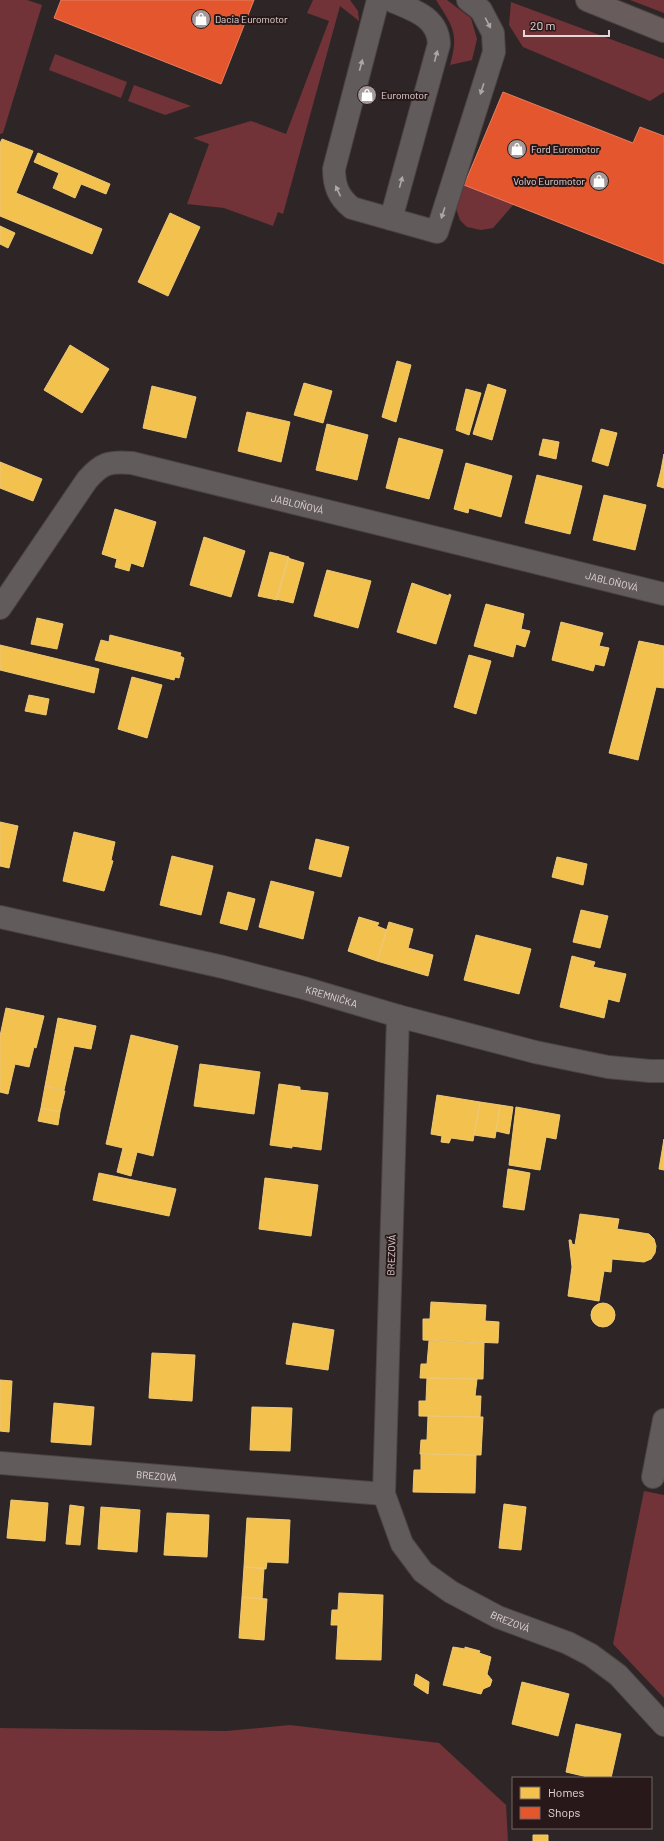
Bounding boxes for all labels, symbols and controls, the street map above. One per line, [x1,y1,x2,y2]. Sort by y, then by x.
shop icon: Dacia Euromotor [190,8,212,30]
scale bar [524,12,609,38]
place label: Dacia Euromotor [215,13,288,25]
one-way arrow [484,17,491,29]
text: 20 m [530,18,556,32]
one-way arrow [433,50,439,63]
one-way arrow [358,59,364,71]
shop icon: Euromotor [356,84,378,106]
one-way arrow [479,84,485,96]
place label: Euromotor [381,89,428,101]
shop icon: Ford Euromotor [506,138,528,160]
place label: Ford Euromotor [531,143,600,155]
shop icon: Volvo Euromotor [588,170,610,192]
one-way arrow [398,175,404,187]
place label: Volvo Euromotor [513,175,585,187]
one-way arrow [335,185,341,197]
one-way arrow [440,208,446,220]
street label: JABLOŇOVÁ [270,491,325,516]
street label: JABLOŇOVÁ [584,569,640,593]
street label: KREMNIČKA [304,983,359,1010]
street label: BREZOVÁ [384,1234,398,1276]
street label: BREZOVÁ [135,1468,177,1483]
street label: BREZOVÁ [488,1608,532,1634]
legend [512,1777,652,1829]
text: Homes [548,1785,585,1799]
text: Shops [548,1805,581,1819]

